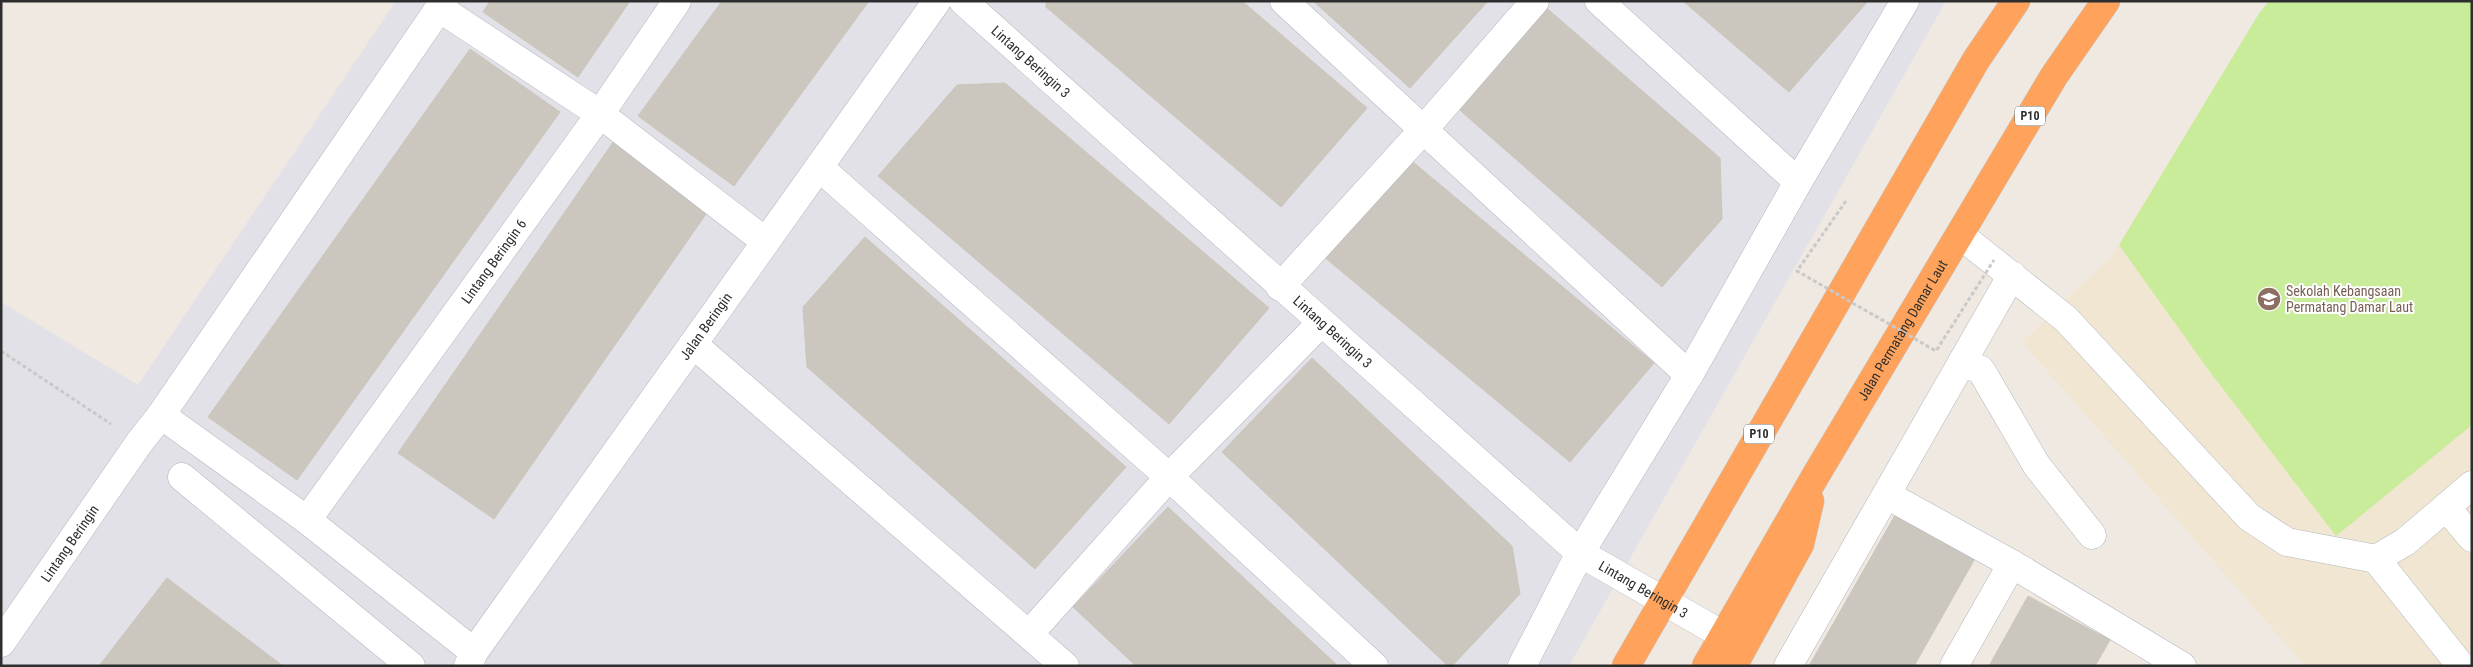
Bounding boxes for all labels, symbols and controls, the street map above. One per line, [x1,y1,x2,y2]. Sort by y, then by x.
street label: Lintang Beringin 3 [988,22,1073,101]
road number: P10 [2015,106,2045,125]
street label: Lintang Beringin 6 [458,216,529,307]
street label: Jalan Permatang Damar Laut [1854,257,1950,403]
place label: Sekolah Kebangsaan Permatang Damar Laut [2286,283,2413,315]
school or university icon: Sekolah Kebangsaan Permatang Damar Laut [2256,286,2282,312]
street label: Jalan Beringin [676,289,735,363]
street label: Lintang Beringin 3 [1290,292,1375,371]
road number: P10 [1744,424,1774,444]
street label: Lintang Beringin [38,502,102,585]
street label: Lintang Beringin 3 [1596,558,1691,621]

